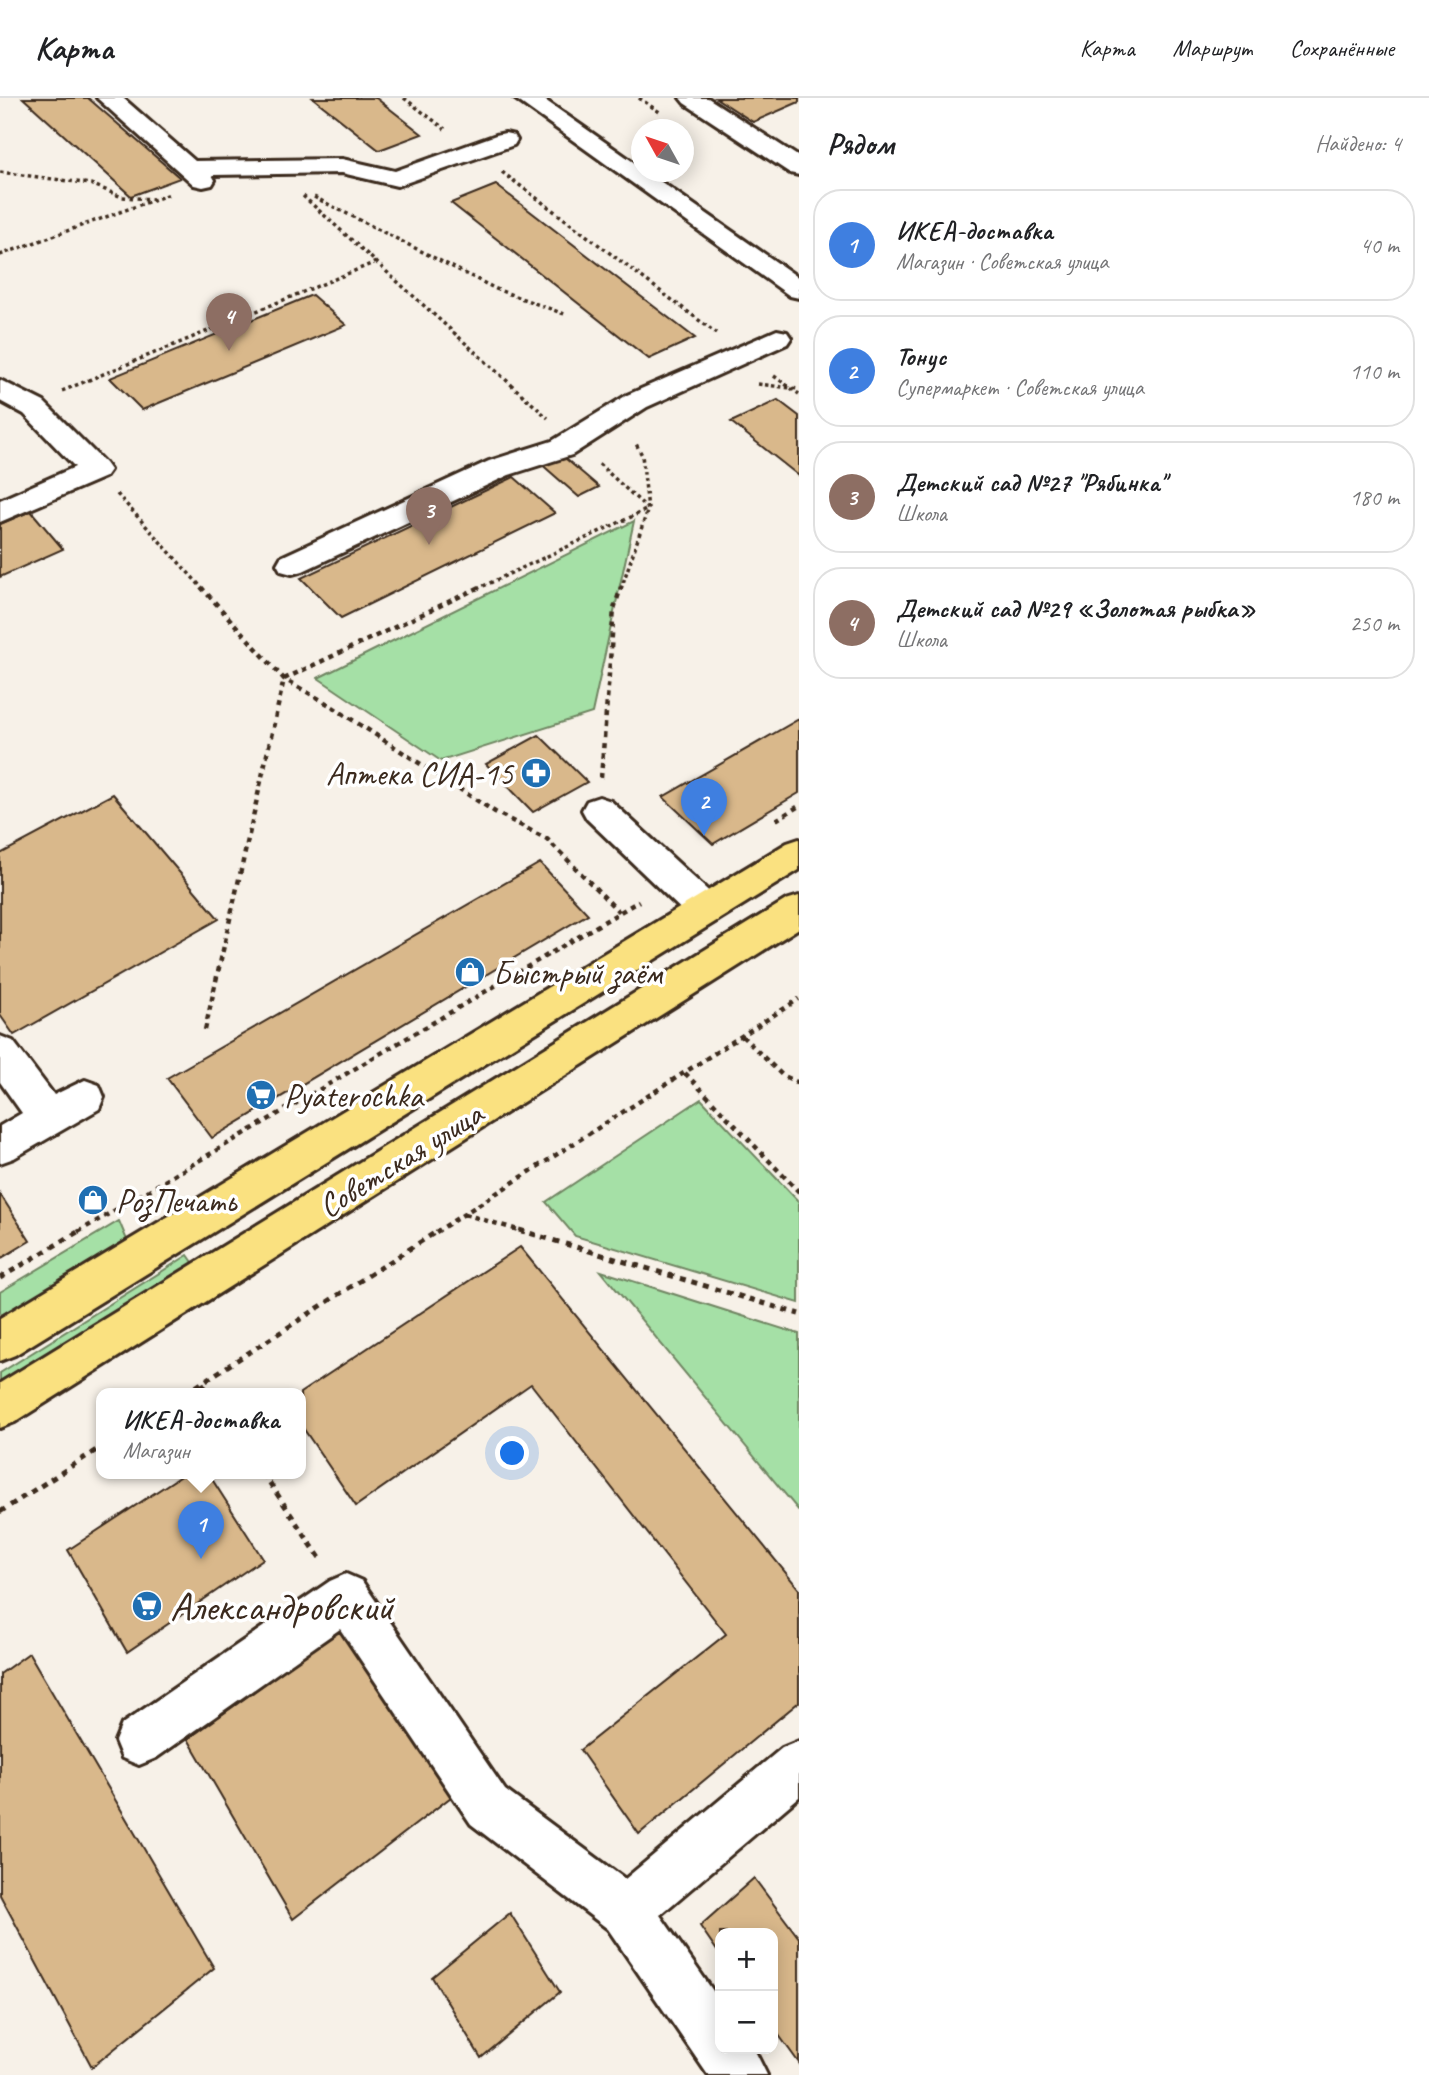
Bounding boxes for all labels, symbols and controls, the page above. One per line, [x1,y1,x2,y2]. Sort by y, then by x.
text: Карта [35,27,114,69]
text: Карта [1080,33,1135,63]
text: Маршрут [1173,33,1252,63]
text: Сохранённые [1290,33,1394,63]
north arrow [631,119,694,182]
text: Рядом [827,125,894,163]
text: Найдено: 4 [1315,129,1401,158]
text: ИКЕА-доставка [896,214,1053,247]
text: 1 [847,231,857,260]
text: 40 m [1360,231,1399,260]
text: Магазин · Советская улица [896,247,1108,276]
pin: 4 [206,293,252,351]
text: Тонус [896,340,946,373]
text: 2 [847,357,857,386]
text: 110 m [1350,357,1399,386]
text: Супермаркет · Советская улица [896,373,1144,402]
text: Детский сад №27 "Рябинка" [896,466,1166,499]
text: 3 [847,483,857,512]
text: 180 m [1350,483,1399,512]
pin: 3 [406,487,452,545]
text: Школа [896,499,947,528]
text: Детский сад №29 «Золотая рыбка» [896,592,1256,625]
text: 4 [847,609,857,638]
text: 250 m [1350,609,1399,638]
text: Школа [896,625,947,654]
place label: Аптека СИА-15 [326,753,515,795]
pharmacy icon: Аптека СИА-15 [519,756,553,790]
pin: 2 [681,778,727,836]
place label: Быстрый заём [493,952,664,994]
shop icon: Быстрый заём [453,955,487,989]
place label: Pyaterochka [284,1075,426,1117]
supermarket icon: Pyaterochka [244,1078,278,1112]
street label: Советская улица [310,1091,493,1227]
place label: РозПечать [116,1180,239,1222]
shop icon: РозПечать [76,1183,110,1217]
popup [96,1388,306,1479]
text: ИКЕА-доставка [123,1403,279,1436]
text: Магазин [123,1436,190,1465]
your location [495,1436,529,1470]
pin: 1 [178,1501,224,1559]
place label: Александровский [170,1582,396,1632]
supermarket icon: Александровский [130,1589,164,1623]
map controls [715,1928,778,2054]
button: + [715,1928,778,1991]
button: − [715,1991,778,2054]

